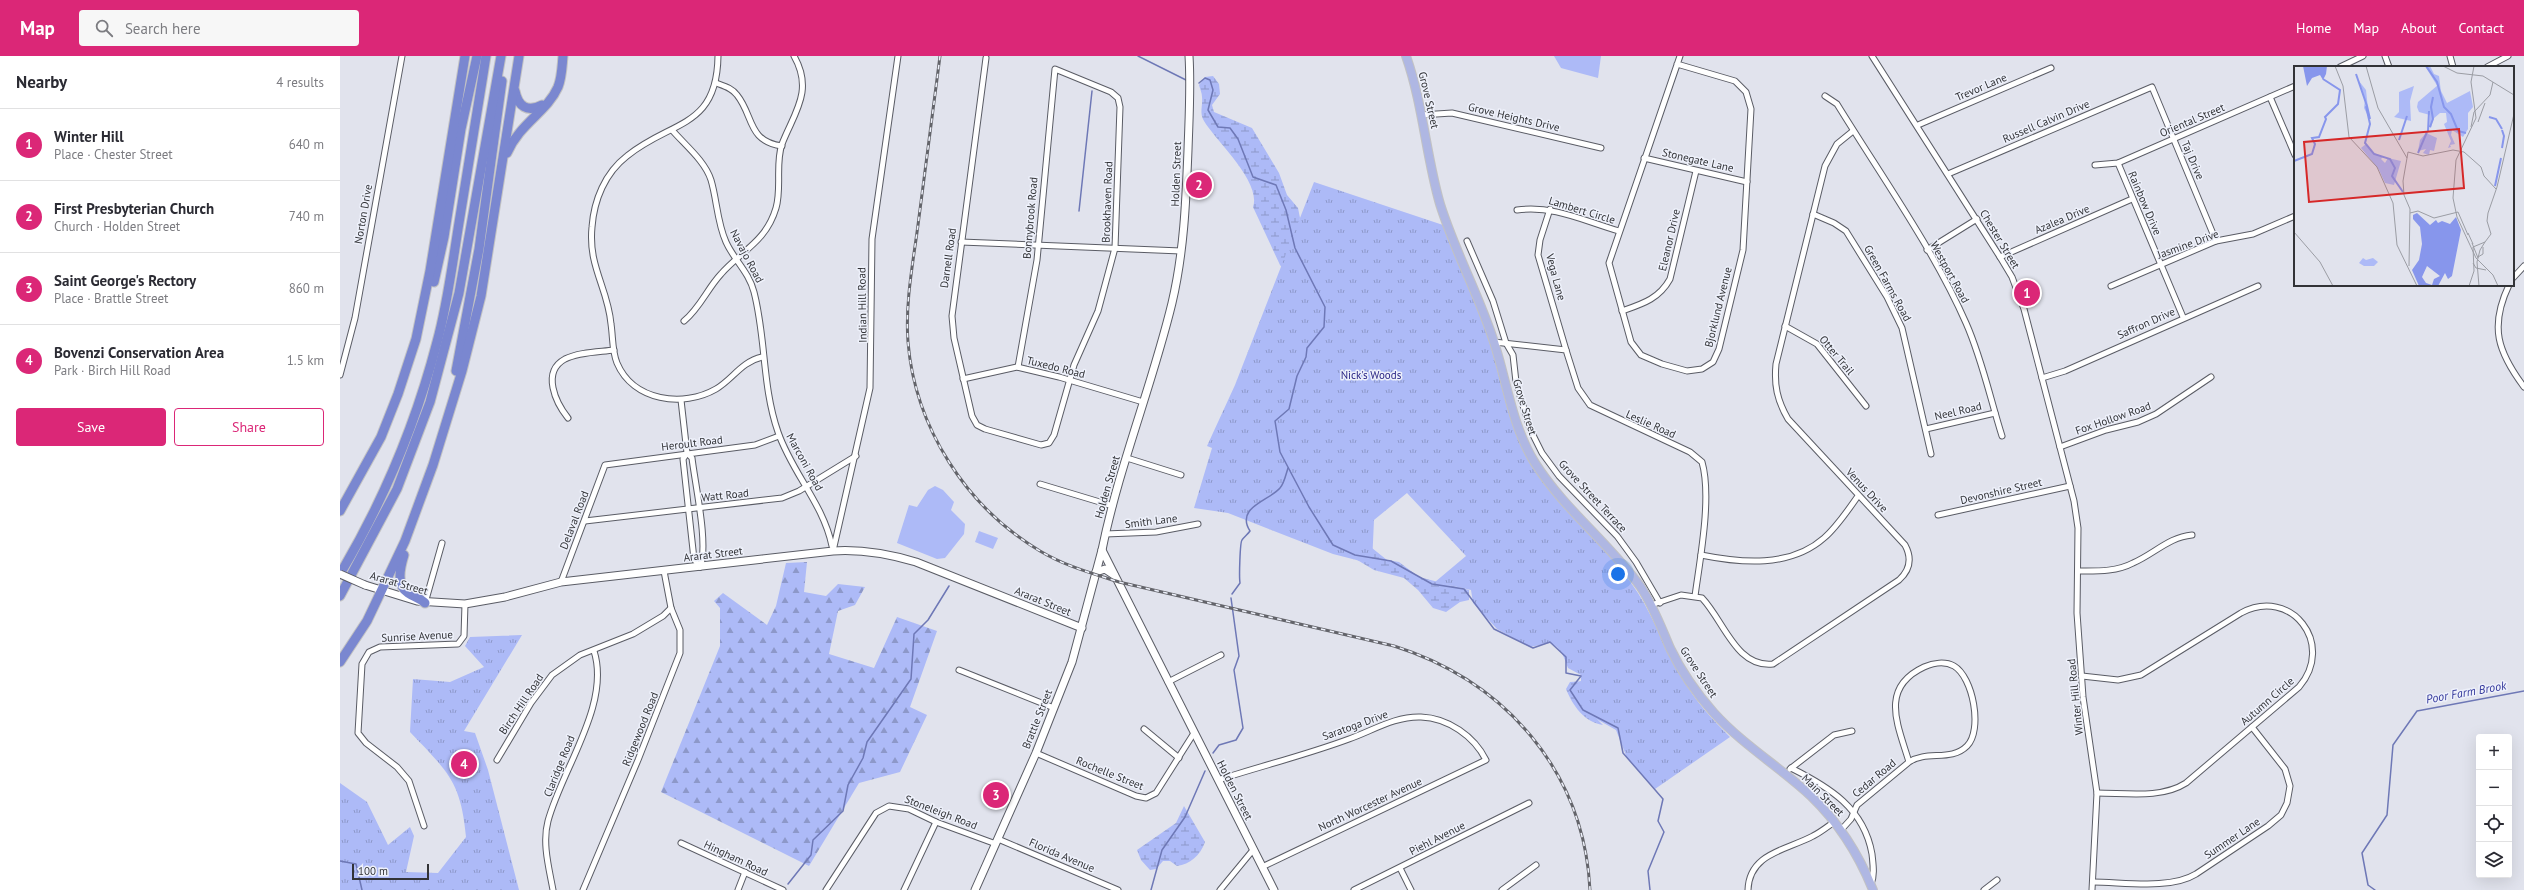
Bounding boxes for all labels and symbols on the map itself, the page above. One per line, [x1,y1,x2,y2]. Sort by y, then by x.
inset map [2294,66,2514,286]
street label: Grove Street [1416,70,1442,130]
street label: Trevor Lane [1953,70,2009,104]
street label: Russell Calvin Drive [2000,96,2092,146]
street label: Grove Heights Drive [1467,100,1562,134]
street label: Oriental Street [2157,100,2227,140]
street label: Taj Drive [2179,138,2208,182]
street label: Holden Street [1168,141,1184,207]
street label: Stonegate Lane [1661,145,1735,175]
street label: Brookhaven Road [1099,161,1115,243]
street label: Rainbow Drive [2125,169,2165,237]
pin: 2 [1186,170,1212,200]
street label: Bonnybrook Road [1019,176,1041,260]
street label: Norton Drive [351,183,375,245]
street label: Lambert Circle [1547,193,1617,227]
street label: Azalea Drive [2032,201,2092,237]
street label: Eleanor Drive [1655,207,1683,272]
street label: Chester Street [1977,207,2023,271]
street label: Jasmine Drive [2154,226,2221,262]
street label: Navajo Road [727,227,767,285]
street label: Darnell Road [937,227,959,289]
street label: Westport Road [1927,239,1973,305]
street label: Green Farms Road [1861,242,1915,324]
street label: Vega Lane [1543,251,1569,302]
street label: Bjorklund Avenue [1701,265,1735,349]
street label: Indian Hill Road [854,267,870,343]
pin: 1 [2014,278,2040,308]
street label: Saffron Drive [2115,304,2177,342]
street label: Otter Trail [1817,332,1858,378]
street label: Tuxedo Road [1025,353,1087,381]
park label: Nick's Woods [1341,368,1402,382]
street label: Grove Street [1510,377,1540,437]
street label: Fox Hollow Road [2073,398,2153,437]
street label: Neel Road [1933,399,1983,423]
street label: Leslie Road [1624,407,1678,441]
street label: Marconi Road [783,431,827,493]
street label: Heroult Road [661,432,724,454]
street label: Holden Street [1091,454,1123,520]
street label: Grove Street Terrace [1556,457,1631,536]
street label: Venus Drive [1842,464,1891,515]
street label: Devonshire Street [1959,475,2044,507]
street label: Watt Road [701,486,750,504]
street label: Delaval Road [556,489,592,551]
street label: Smith Lane [1124,511,1179,531]
street label: Ararat Street [683,543,744,565]
your location [1608,564,1628,584]
street label: Ararat Street [368,568,430,598]
street label: Ararat Street [1013,583,1073,619]
street label: Sunrise Avenue [381,627,454,645]
street label: Grove Street [1677,644,1721,700]
street label: Winter Hill Road [2064,658,2086,736]
street label: Birch Hill Road [496,671,546,737]
street label: Autumn Circle [2237,674,2297,728]
water label: Poor Farm Brook [2425,677,2508,706]
street label: Brattle Street [1019,687,1055,751]
street label: Ridgewood Road [619,690,661,768]
street label: Saratoga Drive [1320,706,1390,743]
street label: Claridge Road [540,733,578,799]
pin: 4 [451,749,477,779]
street label: Rochelle Street [1074,753,1146,793]
street label: Cedar Road [1849,756,1899,800]
street label: Holden Street [1214,758,1256,822]
street label: Main Street [1799,771,1847,819]
street label: North Worcester Avenue [1316,774,1424,834]
pin: 3 [983,780,1009,810]
street label: Stoneleigh Road [903,792,979,832]
street label: Summer Lane [2201,814,2263,862]
street label: Piehl Avenue [1407,818,1468,858]
street label: Florida Avenue [1027,835,1097,875]
street label: Hingham Road [702,837,770,879]
scale bar [352,862,429,881]

